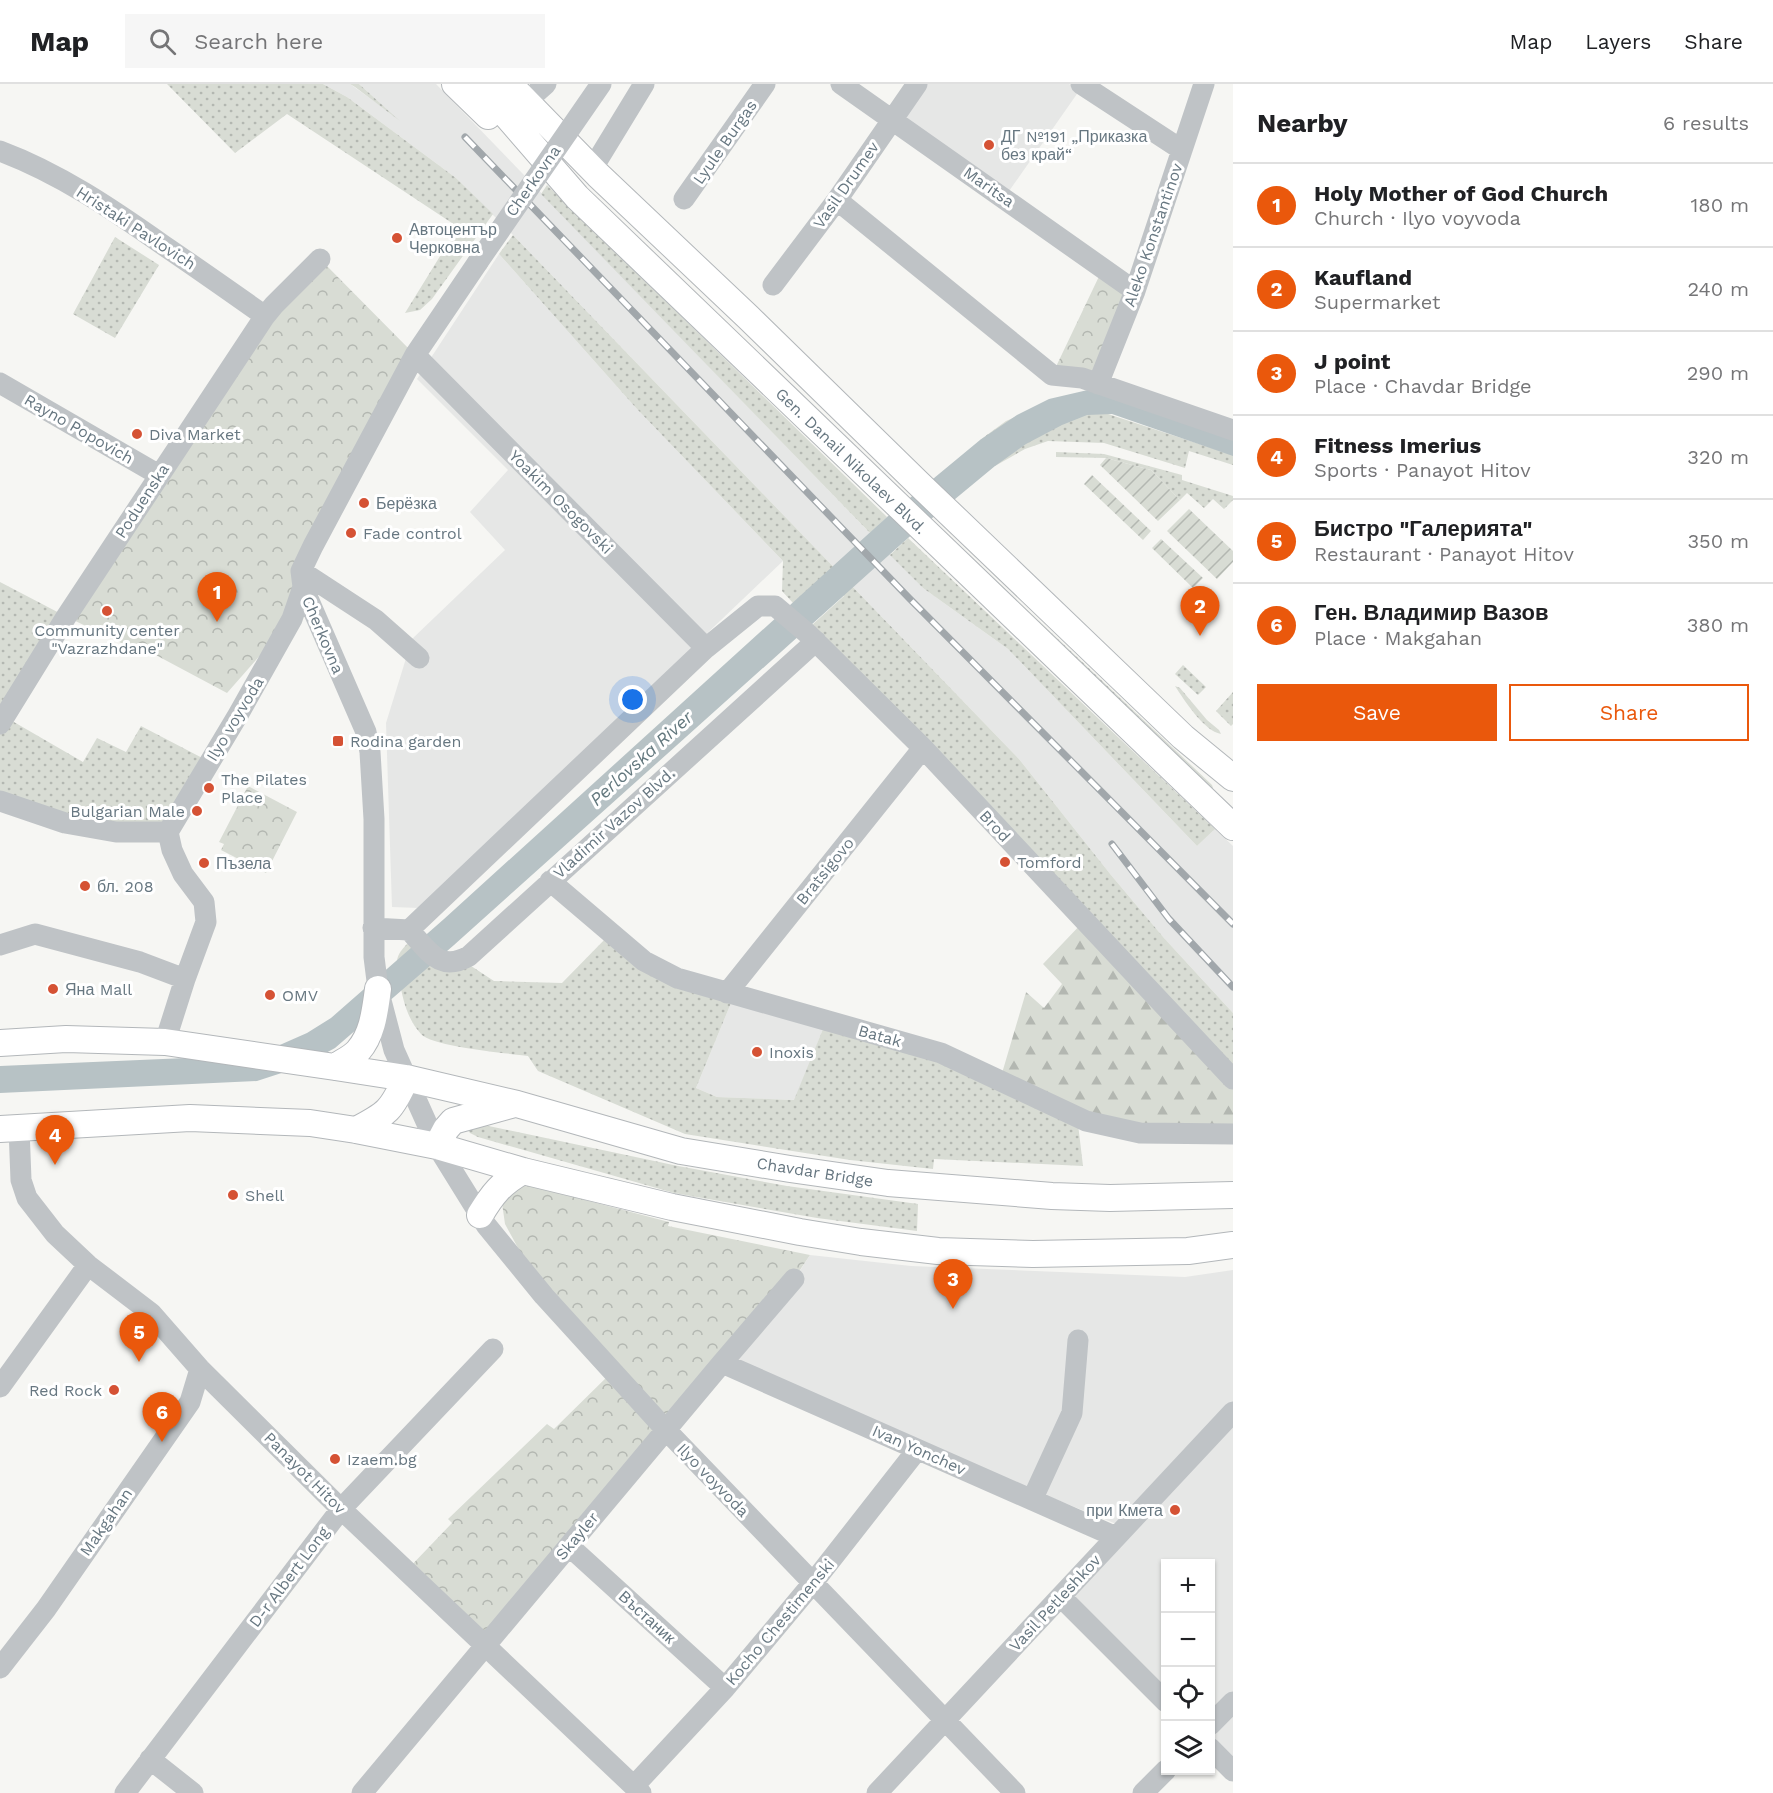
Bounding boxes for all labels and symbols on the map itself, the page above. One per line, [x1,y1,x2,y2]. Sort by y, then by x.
street label: Lyule Burgas [689,96,761,188]
place label: ДГ №191 „Приказка без край“ [1001,127,1147,164]
street label: Vasil Drumev [809,137,883,232]
marker: ДГ №191 „Приказка без край“ [982,138,996,152]
street label: Cherkovna [502,142,564,220]
street label: Aleko Konstantinov [1119,160,1187,309]
street label: Maritsa [960,163,1018,211]
street label: Hristaki Pavlovich [73,182,199,274]
place label: Автоцентър Черковна [409,220,497,257]
marker: Автоцентър Черковна [390,231,404,245]
street label: Gen. Danail Nikolaev Blvd. [772,384,930,538]
street label: Rayno Popovich [21,390,137,468]
place label: Diva Market [149,425,241,444]
marker: Diva Market [130,427,144,441]
street label: Yoakim Osogovski [505,446,617,558]
street label: Poduenska [111,460,173,542]
place label: Берёзка [376,494,437,513]
marker: Берёзка [357,496,371,510]
place label: Fade control [363,524,462,543]
marker: Fade control [344,526,358,540]
pin: 1 [198,572,236,622]
pin: 2 [1180,586,1220,636]
street label: Cherkovna [298,593,348,677]
marker: Community center "Vazrazhdane" [100,604,114,618]
place label: Community center "Vazrazhdane" [34,621,180,658]
street label: Ilyo voyvoda [202,673,268,765]
your location [618,685,647,714]
water label: Perlovska River [585,706,697,810]
place label: Rodina garden [350,732,461,751]
marker: Rodina garden [331,734,345,748]
street label: Vladimir Vazov Blvd. [549,764,679,882]
place label: The Pilates Place [221,770,307,807]
marker: The Pilates Place [202,781,216,795]
place label: Bulgarian Male [70,802,185,821]
marker: Bulgarian Male [190,804,204,818]
street label: Brod [976,806,1014,846]
street label: Bratsigovo [792,834,858,908]
place label: Tomford [1017,853,1082,872]
place label: Пъзела [216,854,271,873]
marker: Tomford [998,855,1012,869]
marker: Пъзела [197,856,211,870]
place label: бл. 208 [97,877,154,896]
marker: бл. 208 [78,879,92,893]
place label: Яна Mall [65,980,132,999]
marker: Яна Mall [46,982,60,996]
place label: OMV [282,986,318,1005]
marker: OMV [263,988,277,1002]
street label: Batak [856,1021,904,1051]
place label: Inoxis [769,1043,814,1062]
marker: Inoxis [750,1045,764,1059]
pin: 4 [36,1116,74,1165]
street label: Chavdar Bridge [755,1153,875,1191]
place label: Shell [245,1186,284,1205]
marker: Shell [226,1188,240,1202]
pin: 3 [934,1260,972,1309]
pin: 5 [120,1312,158,1362]
place label: Red Rock [29,1381,102,1400]
marker: Red Rock [107,1383,121,1397]
pin: 6 [142,1392,182,1442]
street label: Ivan Yonchev [869,1421,969,1479]
street label: Panayot Hitov [260,1428,350,1518]
street label: Ilyo voyvoda [673,1439,753,1521]
place label: Izaem.bg [347,1450,417,1469]
marker: Izaem.bg [328,1452,342,1466]
street label: Makgahan [76,1485,136,1559]
place label: при Кмета [1086,1501,1163,1520]
marker: при Кмета [1168,1503,1182,1517]
street label: Skayler [552,1508,603,1564]
street label: D-r Albert Long [245,1523,333,1631]
street label: Vasil Petleshkov [1005,1550,1105,1655]
street label: Kocho Chestimenski [722,1555,838,1689]
street label: Въстаник [615,1587,680,1648]

